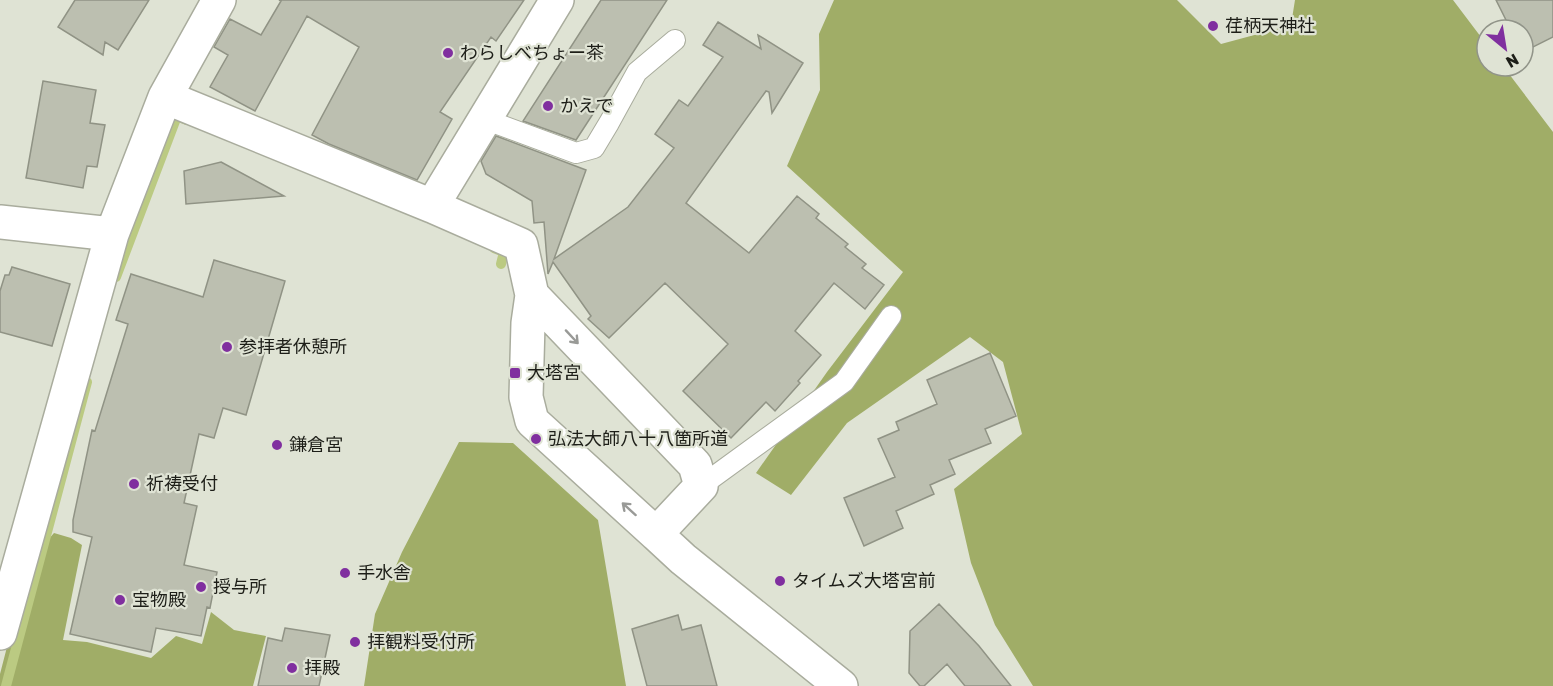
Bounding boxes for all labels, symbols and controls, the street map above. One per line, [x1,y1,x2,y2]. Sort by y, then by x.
place label: 荏柄天神社 [1225,15,1315,37]
north arrow [1475,18,1535,78]
marker: 荏柄天神社 [1206,19,1220,33]
place label: わらしべちょー茶 [460,42,604,64]
marker: わらしべちょー茶 [441,46,455,60]
text: N [1503,49,1522,72]
place label: かえで [560,95,613,117]
marker: かえで [541,99,555,113]
one-way arrow [565,330,580,345]
place label: 参拝者休憩所 [239,336,347,358]
marker: 参拝者休憩所 [220,340,234,354]
place label: 大塔宮 [527,362,581,384]
marker: 大塔宮 [508,366,522,380]
place label: 弘法大師八十八箇所道 [548,428,728,450]
marker: 弘法大師八十八箇所道 [529,432,543,446]
place label: 鎌倉宮 [289,434,343,456]
marker: 鎌倉宮 [270,438,284,452]
place label: 祈祷受付 [146,473,218,495]
marker: 祈祷受付 [127,477,141,491]
one-way arrow [622,502,637,516]
place label: 手水舎 [357,562,411,584]
marker: 手水舎 [338,566,352,580]
place label: タイムズ大塔宮前 [792,570,936,592]
marker: タイムズ大塔宮前 [773,574,787,588]
place label: 授与所 [213,576,267,598]
marker: 授与所 [194,580,208,594]
place label: 宝物殿 [132,589,186,611]
marker: 宝物殿 [113,593,127,607]
place label: 拝観料受付所 [367,631,475,653]
marker: 拝観料受付所 [348,635,362,649]
place label: 拝殿 [304,657,340,679]
marker: 拝殿 [285,661,299,675]

